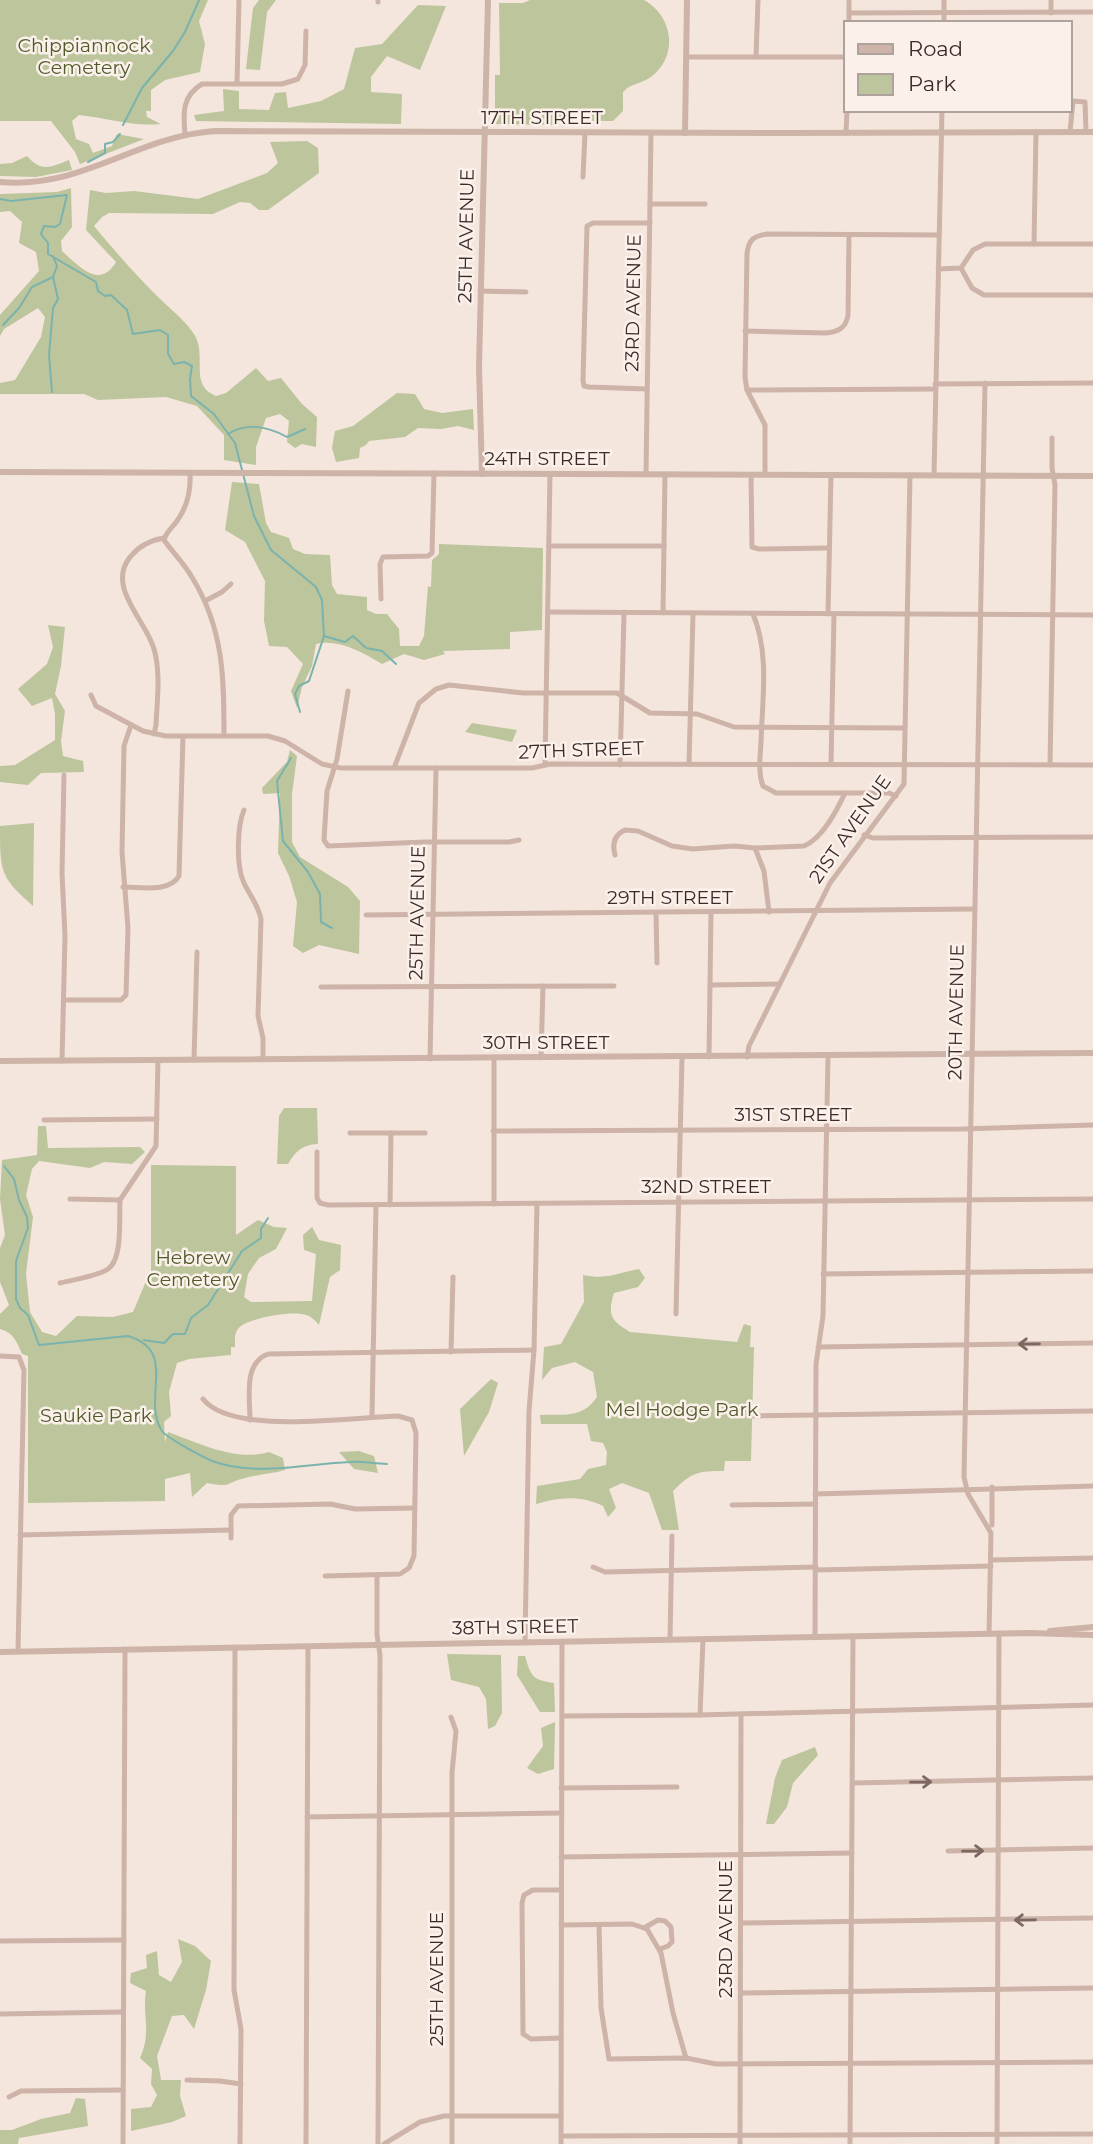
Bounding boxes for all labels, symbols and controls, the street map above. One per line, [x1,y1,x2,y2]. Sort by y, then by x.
legend [844,21,1072,112]
park label: Chippiannock Cemetery [17,34,151,79]
text: Road [908,36,963,61]
text: Park [908,71,956,96]
street label: 17TH STREET [481,106,603,129]
street label: 25TH AVENUE [453,169,479,303]
street label: 23RD AVENUE [620,234,646,372]
street label: 24TH STREET [484,447,610,470]
street label: 27TH STREET [518,736,644,764]
street label: 21ST AVENUE [804,770,896,888]
street label: 25TH AVENUE [404,846,430,980]
street label: 29TH STREET [607,886,733,909]
street label: 20TH AVENUE [943,944,969,1080]
street label: 30TH STREET [483,1031,609,1054]
street label: 31ST STREET [734,1103,852,1126]
street label: 32ND STREET [641,1175,771,1198]
park label: Hebrew Cemetery [147,1246,240,1291]
one-way arrow [1018,1337,1041,1350]
park label: Mel Hodge Park [606,1398,759,1421]
park label: Saukie Park [40,1404,153,1427]
street label: 38TH STREET [452,1614,579,1640]
one-way arrow [909,1775,932,1789]
one-way arrow [962,1844,985,1858]
street label: 23RD AVENUE [714,1860,737,1998]
street label: 25TH AVENUE [425,1912,448,2046]
one-way arrow [1014,1913,1037,1926]

